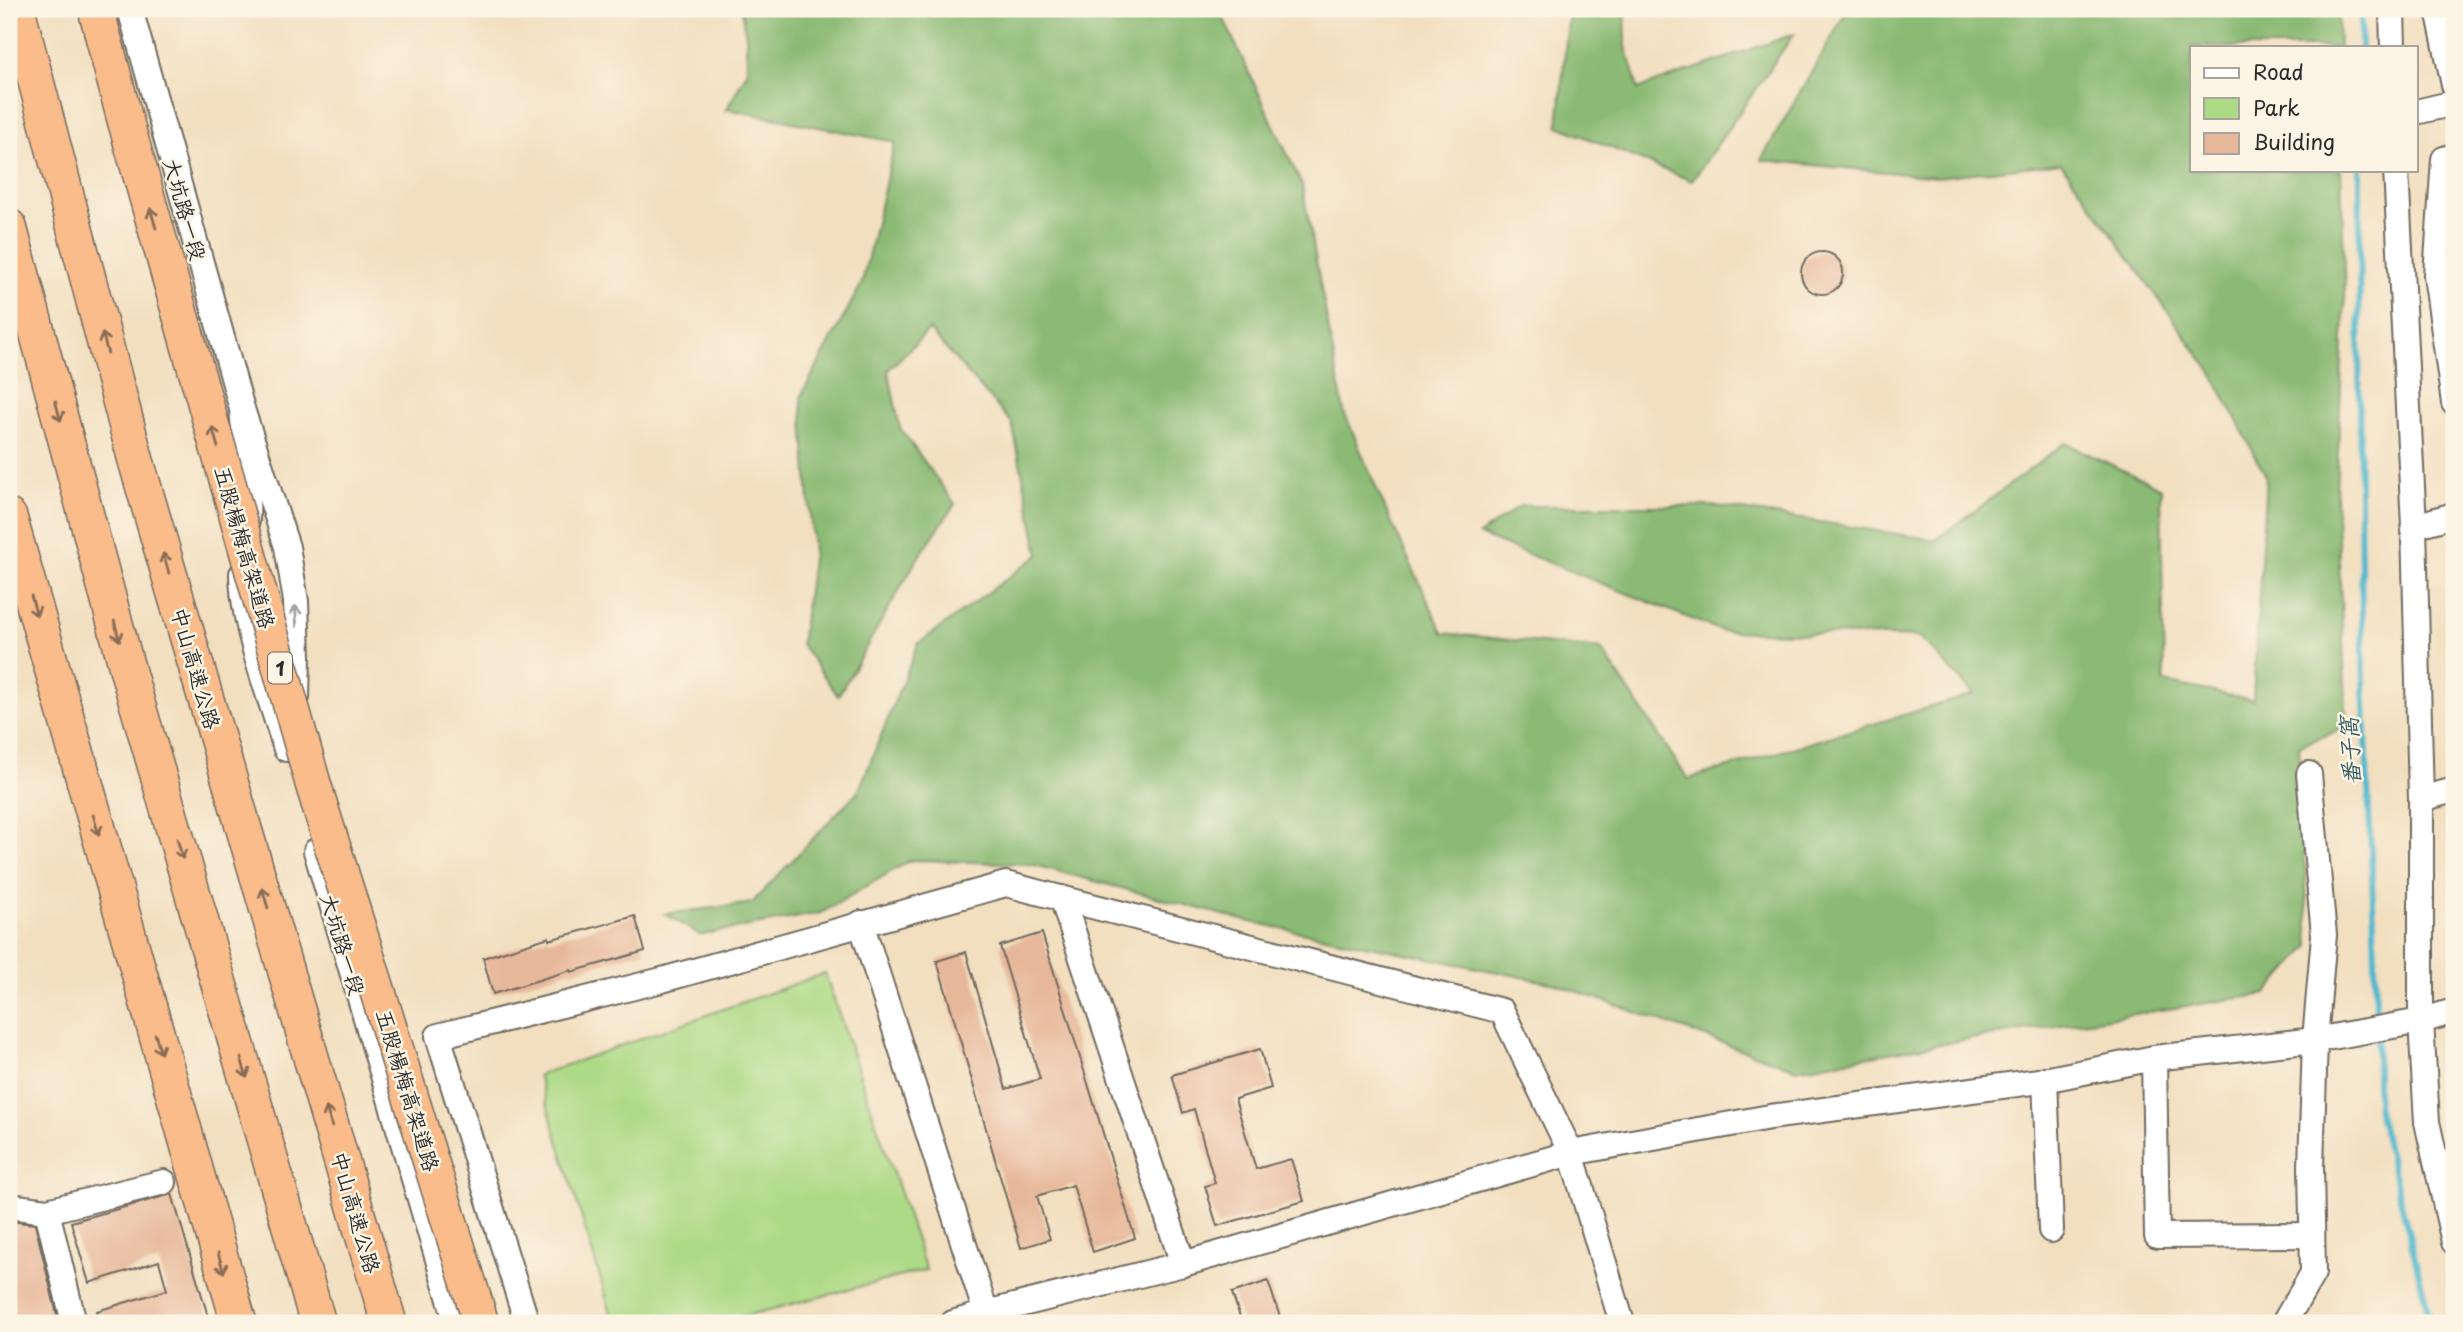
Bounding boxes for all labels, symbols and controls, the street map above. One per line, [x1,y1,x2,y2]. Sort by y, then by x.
legend [2190,46,2418,172]
text: Road [2253,55,2304,87]
text: Park [2253,91,2300,123]
text: Building [2253,125,2335,157]
street label: 大坑路一段 [156,154,216,264]
one-way arrow [145,207,158,229]
one-way arrow [98,333,111,355]
one-way arrow [52,399,65,422]
one-way arrow [207,426,220,448]
street label: 五股楊梅高架道路 [207,462,285,632]
one-way arrow [158,552,171,574]
one-way arrow [28,595,41,617]
street label: 中山高速公路 [164,603,230,733]
one-way arrow [290,605,303,628]
one-way arrow [111,619,124,641]
road number: 1 [268,652,292,684]
water label: 番子窩 [2330,713,2368,786]
one-way arrow [90,814,103,836]
one-way arrow [175,838,188,860]
one-way arrow [257,888,270,910]
street label: 大坑路一段 [313,889,375,999]
street label: 五股楊梅高架道路 [369,1005,449,1175]
one-way arrow [152,1032,165,1055]
one-way arrow [238,1056,251,1078]
one-way arrow [321,1106,334,1128]
street label: 中山高速公路 [324,1147,390,1277]
one-way arrow [216,1251,229,1273]

